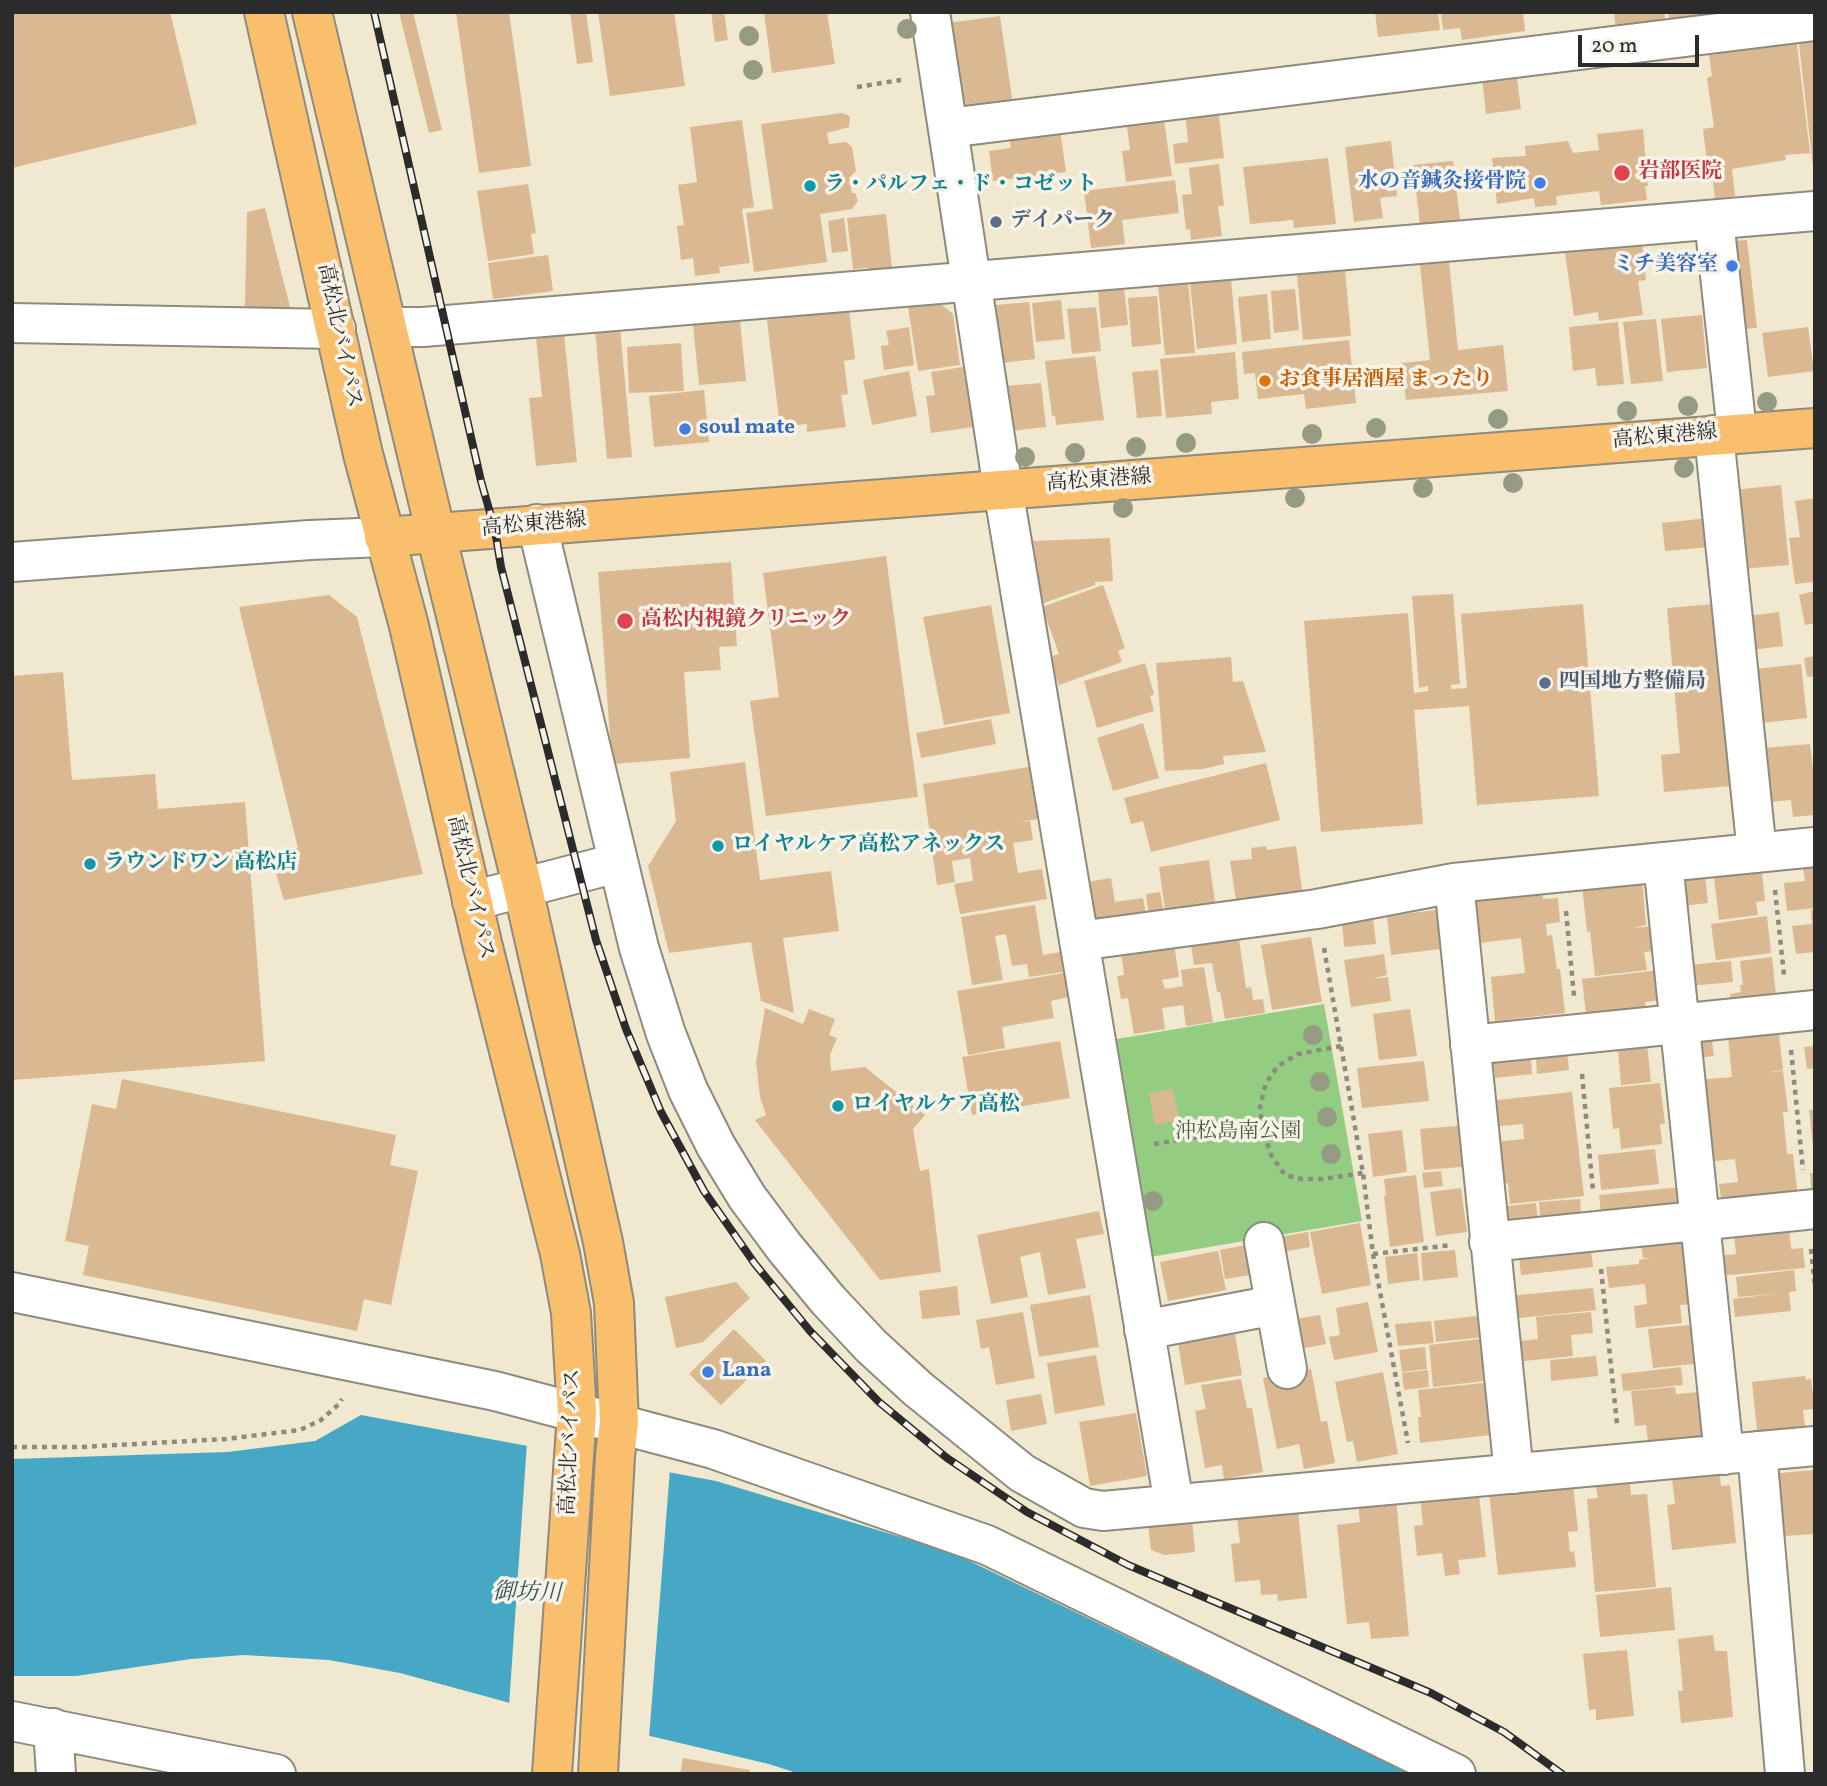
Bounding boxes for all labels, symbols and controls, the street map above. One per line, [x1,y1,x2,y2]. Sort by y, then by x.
scale bar [1582,21,1703,65]
text: 20 m [1591,32,1637,61]
place label: 岩部医院 [1638,160,1722,186]
marker: 岩部医院 [1612,163,1632,183]
place label: 水の音鍼灸接骨院 [1358,170,1526,196]
place label: ラ・パルフェ・ド・コゼット [824,173,1097,199]
marker: 水の音鍼灸接骨院 [1532,175,1548,191]
marker: ラ・パルフェ・ド・コゼット [802,178,818,194]
place label: デイパーク [1010,209,1115,235]
marker: デイパーク [988,214,1004,230]
place label: ミチ美容室 [1613,253,1718,279]
marker: ミチ美容室 [1724,258,1740,274]
street label: 高松北バイパス [310,261,366,411]
place label: お食事居酒屋 まったり [1279,368,1493,394]
marker: お食事居酒屋 まったり [1257,373,1273,389]
place label: soul mate [699,416,795,442]
marker: soul mate [677,421,693,437]
street label: 高松東港線 [1612,421,1718,455]
street label: 高松東港線 [1046,466,1152,498]
street label: 高松東港線 [481,509,587,543]
place label: 高松内視鏡クリニック [641,608,851,634]
marker: 高松内視鏡クリニック [615,611,635,631]
place label: 四国地方整備局 [1559,670,1706,696]
marker: 四国地方整備局 [1537,675,1553,691]
street label: 高松北バイパス [440,814,498,962]
place label: ロイヤルケア高松アネックス [732,833,1005,859]
marker: ロイヤルケア高松アネックス [710,838,726,854]
place label: ラウンドワン 高松店 [104,851,297,877]
marker: ラウンドワン 高松店 [82,856,98,872]
place label: ロイヤルケア高松 [852,1093,1020,1119]
marker: ロイヤルケア高松 [830,1098,846,1114]
park label: 沖松島南公園 [1175,1120,1301,1146]
place label: Lana [722,1359,771,1385]
marker: Lana [700,1364,716,1380]
street label: 高松北バイパス [557,1368,587,1516]
water label: 御坊川 [492,1581,562,1609]

